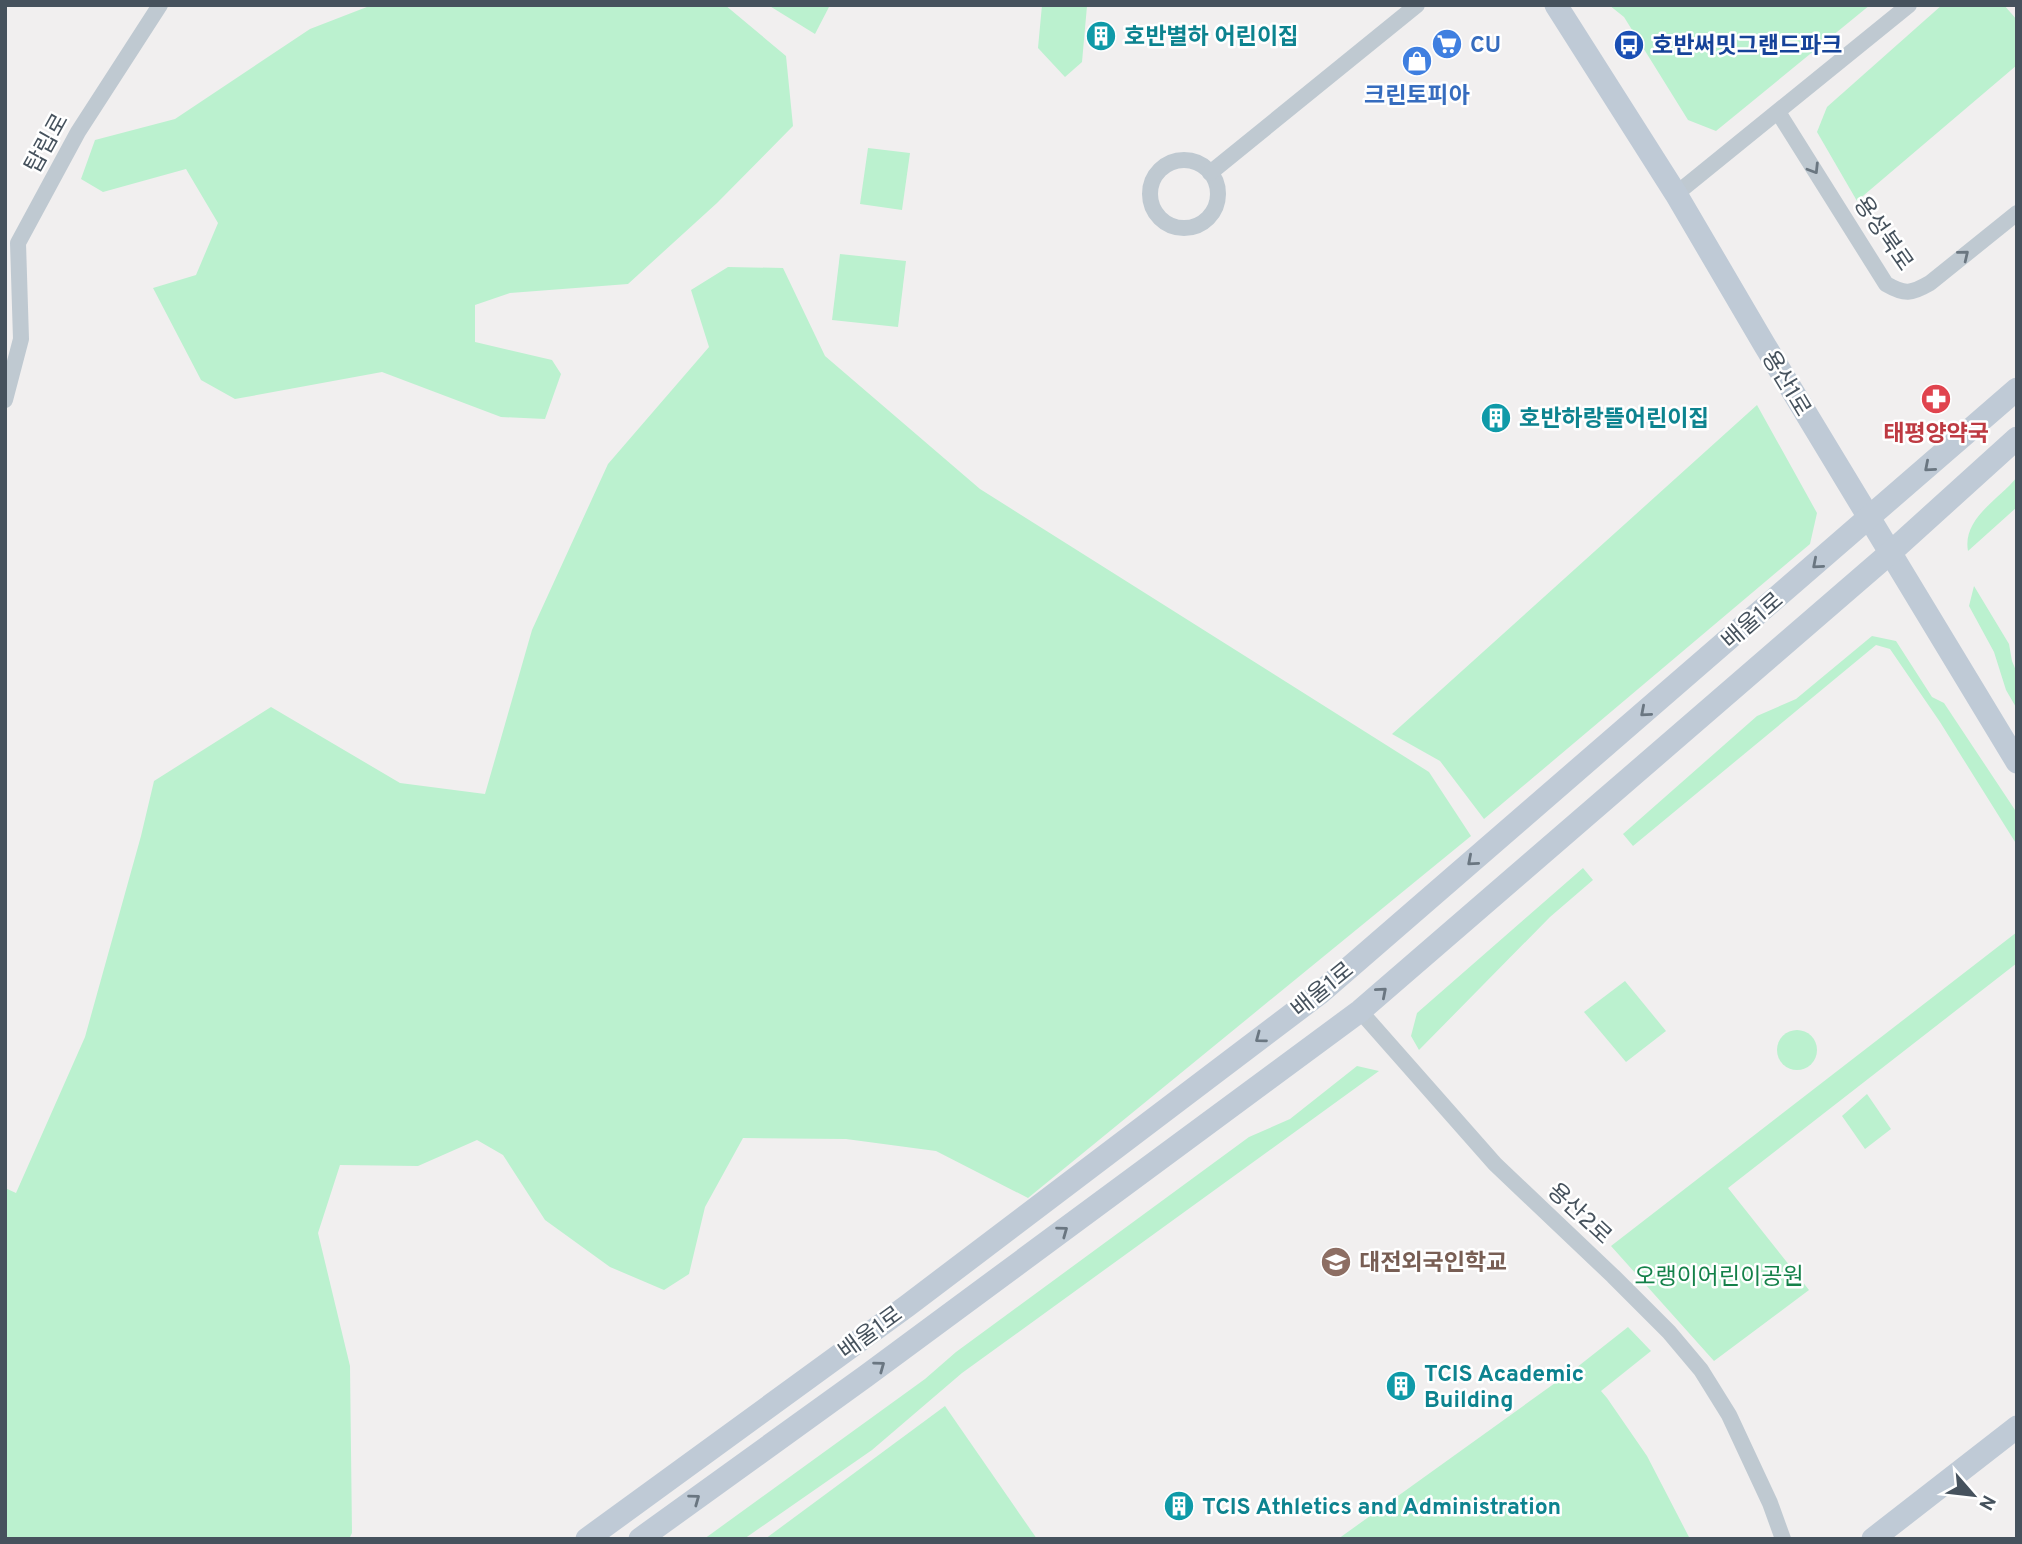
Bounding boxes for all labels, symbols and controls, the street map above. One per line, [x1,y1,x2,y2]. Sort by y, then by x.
building icon: 호반별하 어린이집 [1084,19,1118,53]
place label: 호반별하 어린이집 [1124,24,1299,53]
supermarket icon: CU [1430,27,1464,61]
bus stop icon: 호반써밋그랜드파크 [1612,28,1646,62]
place label: CU [1470,32,1501,61]
place label: 호반써밋그랜드파크 [1652,33,1842,62]
shop icon: 크린토피아 [1400,44,1434,78]
place label: 크린토피아 [1364,83,1470,112]
street label: 탑립로 [20,109,76,179]
one-way arrow [1805,162,1818,175]
street label: 용성북로 [1846,191,1918,277]
one-way arrow [1956,251,1968,264]
street label: 용산1로 [1754,346,1816,423]
pharmacy icon: 태평양약국 [1919,382,1953,416]
building icon: 호반하랑뜰어린이집 [1479,401,1513,435]
place label: 호반하랑뜰어린이집 [1519,406,1709,435]
place label: 태평양약국 [1883,421,1989,450]
one-way arrow [1924,459,1937,471]
one-way arrow [1812,556,1825,568]
street label: 배울1로 [1717,587,1790,656]
one-way arrow [1640,704,1653,716]
one-way arrow [1468,853,1481,865]
street label: 배울1로 [1286,957,1361,1025]
one-way arrow [1374,988,1387,1000]
one-way arrow [1255,1029,1268,1042]
street label: 용산2로 [1540,1178,1617,1252]
one-way arrow [1055,1226,1068,1239]
school or university icon: 대전외국인학교 [1319,1245,1353,1279]
place label: 대전외국인학교 [1359,1250,1507,1279]
park label: 오랭이어린이공원 [1634,1264,1804,1293]
street label: 배울1로 [834,1301,909,1367]
place label: TCIS Academic Building [1424,1361,1584,1416]
one-way arrow [872,1362,885,1374]
building icon: TCIS Academic Building [1384,1369,1418,1403]
north arrow [1938,1460,2008,1530]
building icon: TCIS Athletics and Administration [1162,1489,1196,1523]
text: N [1972,1490,2000,1514]
place label: TCIS Athletics and Administration [1202,1494,1561,1523]
one-way arrow [687,1495,700,1507]

